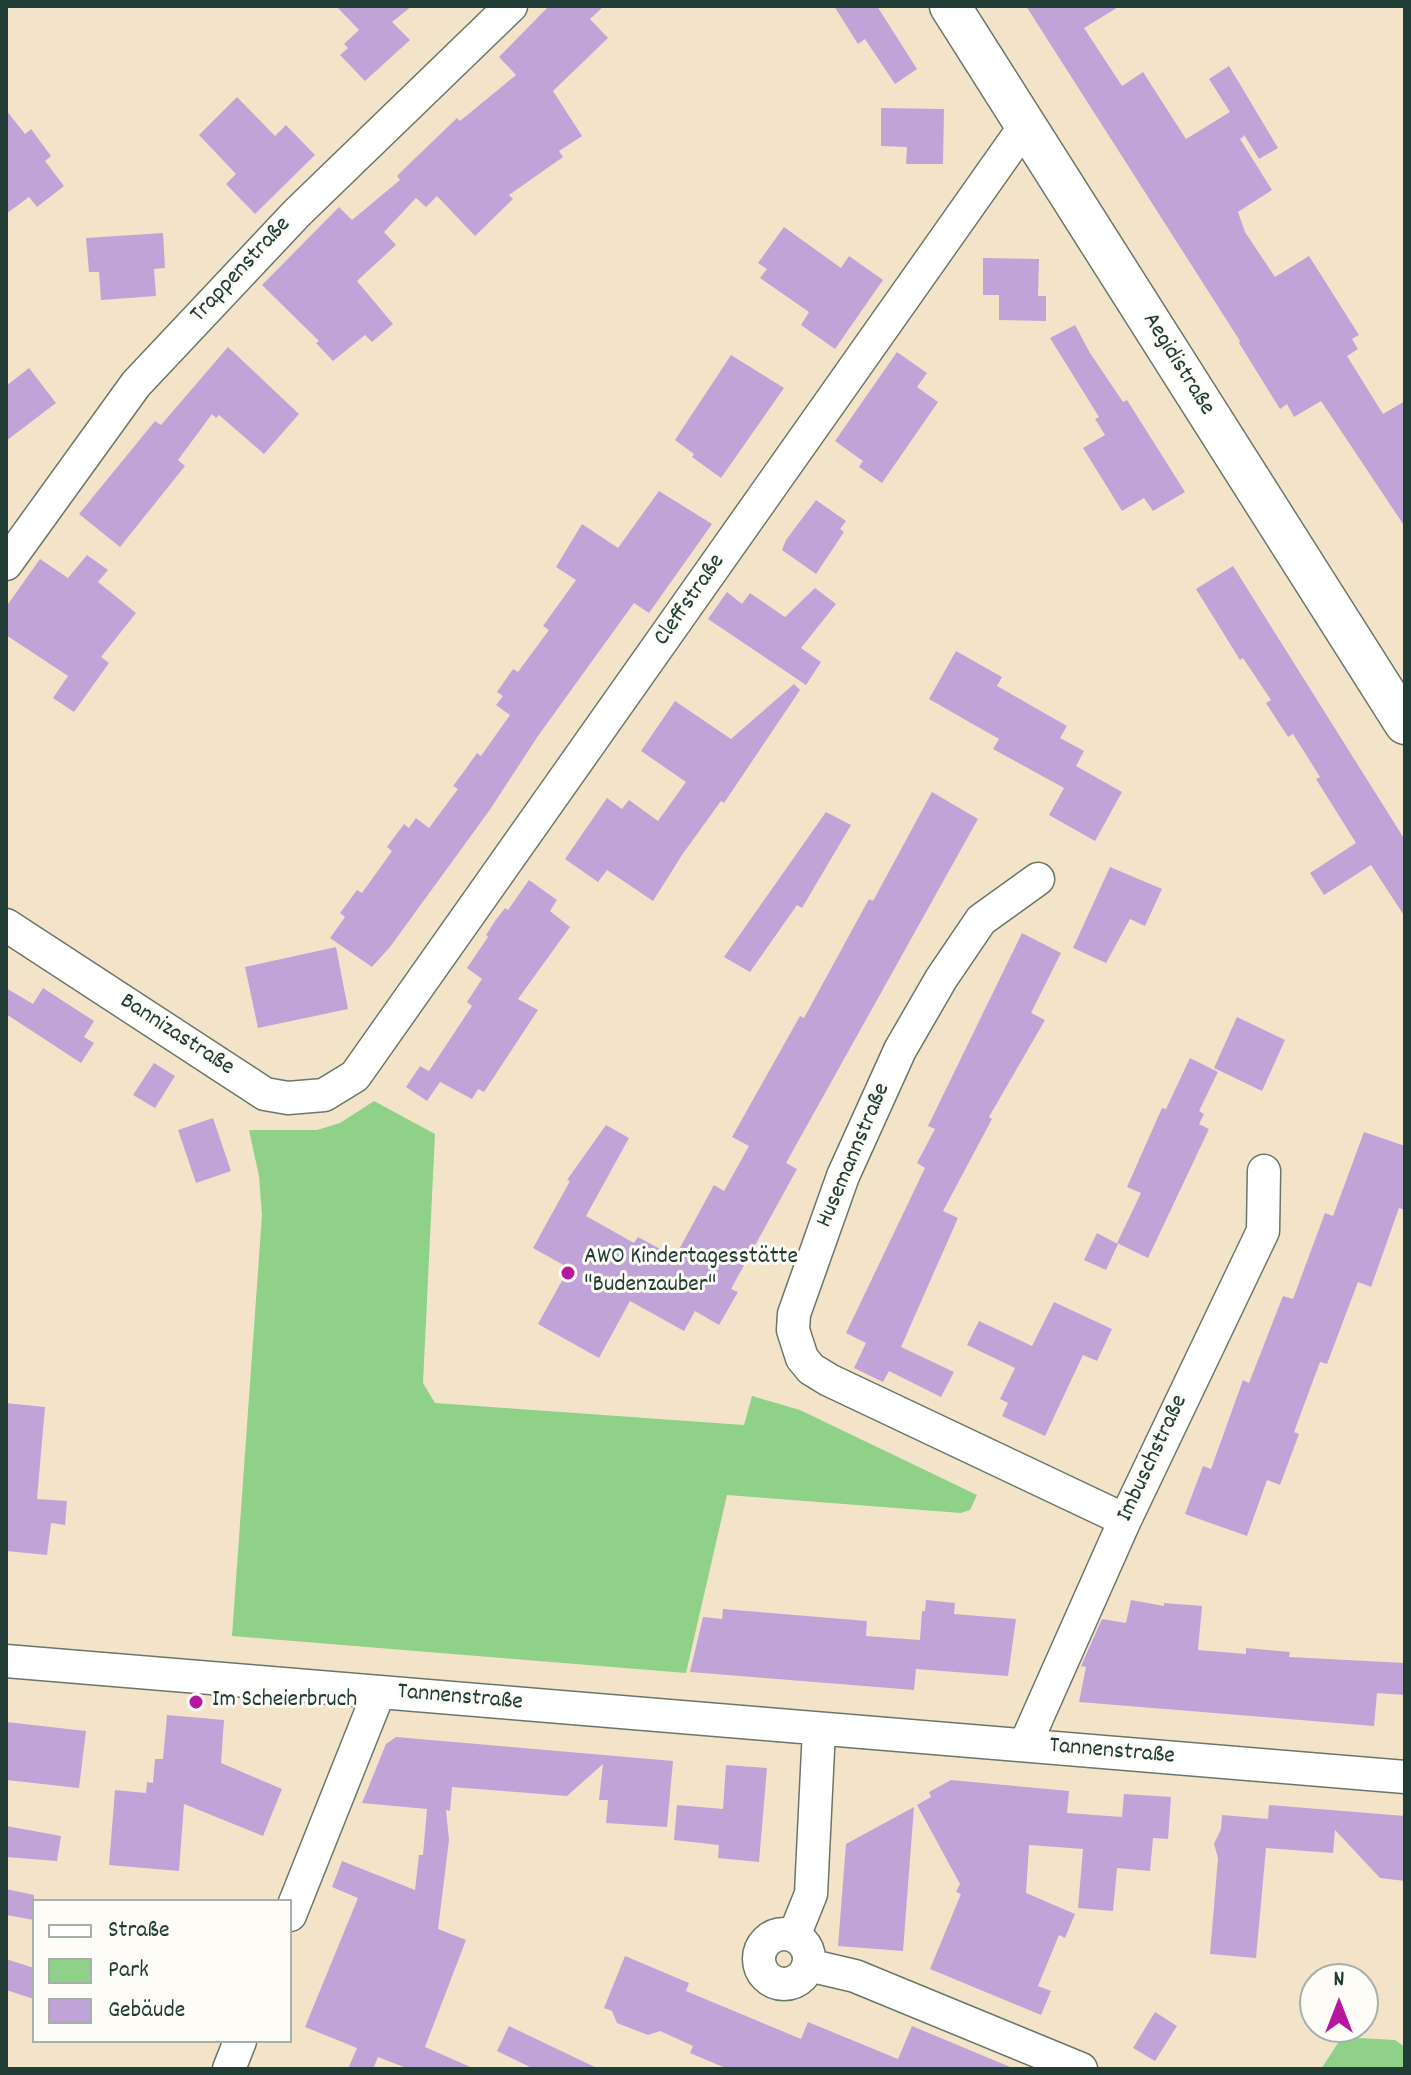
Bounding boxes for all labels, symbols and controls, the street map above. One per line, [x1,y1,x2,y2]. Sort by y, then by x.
street label: Trappenstraße [186,212,298,330]
street label: Aegidistraße [1134,308,1220,422]
street label: Cleffstraße [649,550,733,652]
street label: Bannizastraße [113,988,239,1084]
street label: Husemannstraße [812,1079,898,1233]
place label: AWO Kindertagesstätte "Budenzauber" [584,1245,798,1301]
marker: AWO Kindertagesstätte "Budenzauber" [559,1264,577,1282]
street label: Imbuschstraße [1112,1391,1196,1527]
street label: Tannenstraße [396,1679,524,1719]
place label: Im Scheierbruch [212,1688,357,1716]
marker: Im Scheierbruch [187,1693,205,1711]
street label: Tannenstraße [1048,1733,1176,1773]
legend [32,1899,292,2043]
text: Straße [108,1914,170,1948]
text: Park [108,1954,149,1988]
north arrow [1299,1963,1379,2043]
text: N [1334,1965,1344,1996]
text: Gebäude [108,1994,185,2028]

